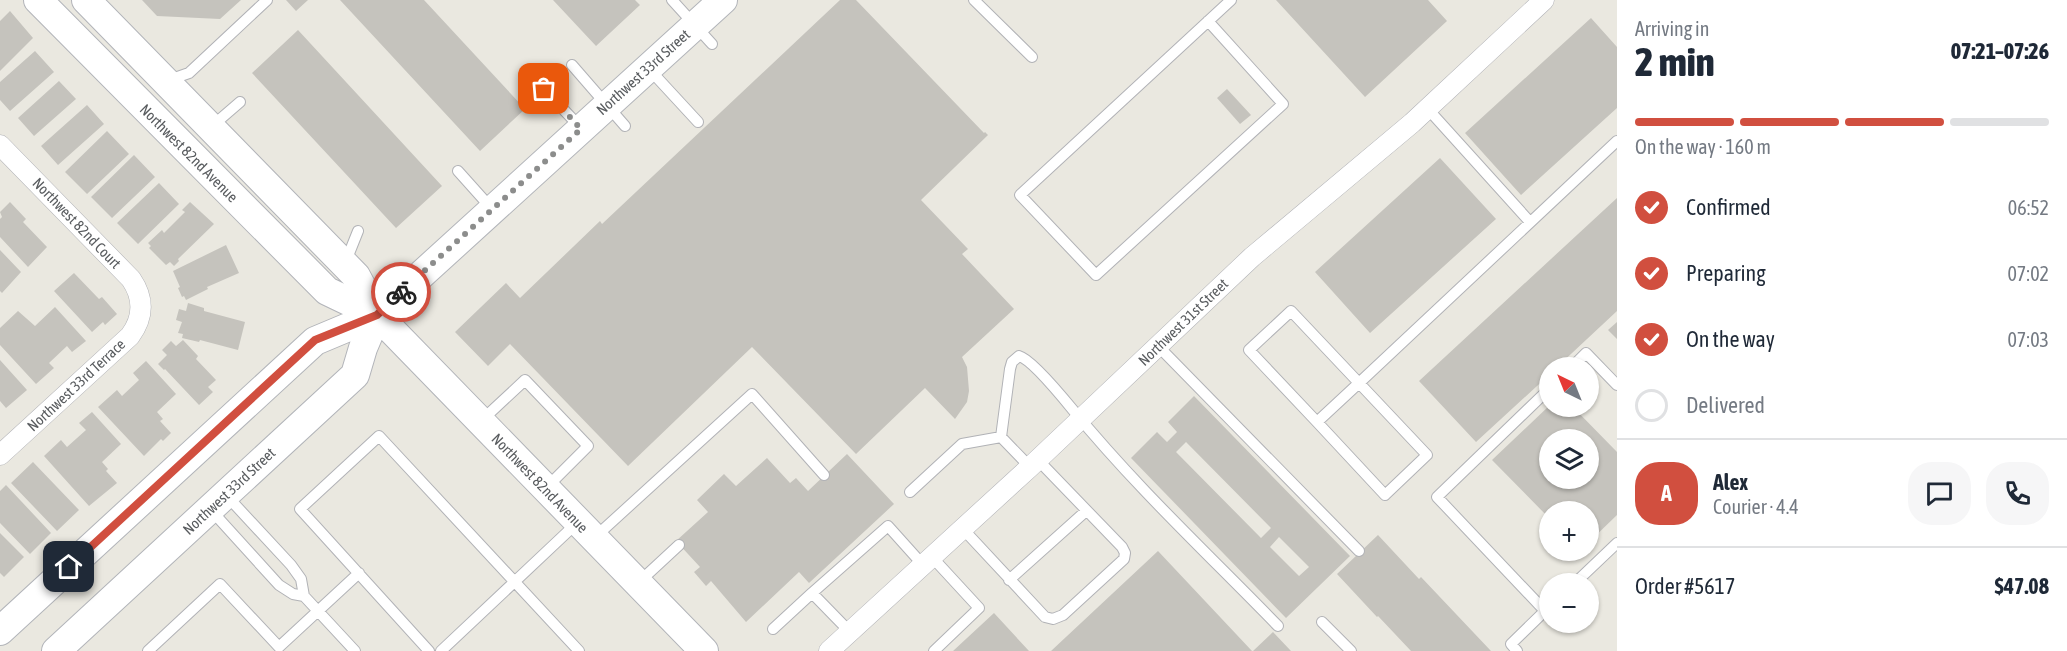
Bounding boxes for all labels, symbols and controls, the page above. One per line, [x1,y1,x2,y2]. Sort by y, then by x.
text: Arriving in [1635,17,1709,40]
street label: Northwest 33rd Street [593,26,693,118]
text: 07:21–07:26 [1951,38,2049,64]
text: 2 min [1635,40,1715,84]
pin [518,63,569,114]
icon: bag [527,72,560,105]
street label: Northwest 82nd Avenue [137,101,241,205]
text: On the way · 160 m [1635,135,1771,158]
street label: Northwest 82nd Court [29,174,125,272]
icon: check [1635,191,1668,224]
text: Confirmed [1686,194,1771,220]
text: 06:52 [2008,196,2049,219]
icon: check [1635,257,1668,290]
text: Preparing [1686,260,1766,286]
courier [371,262,431,322]
text: 07:02 [2007,262,2049,285]
street label: Northwest 31st Street [1135,275,1231,369]
icon: bike [385,276,418,309]
icon: check [1635,323,1668,356]
text: On the way [1686,326,1775,352]
text: 07:03 [2007,328,2049,351]
street label: Northwest 33rd Terrace [24,335,128,435]
north arrow [1539,357,1599,417]
map controls [1539,357,1599,633]
text: Delivered [1686,392,1765,418]
button: layers [1539,429,1599,489]
street label: Northwest 82nd Avenue [488,430,592,536]
street label: Northwest 33rd Street [179,444,279,538]
button: chat [1908,462,1971,525]
button: phone [1986,462,2049,525]
text: Alex [1713,469,1748,495]
text: A [1661,480,1672,506]
text: Courier · 4.4 [1713,495,1799,518]
button: + [1539,501,1599,561]
pin [43,541,94,592]
icon: home [52,550,85,583]
button: − [1539,573,1599,633]
text: Order #5617 [1635,573,1735,599]
text: $47.08 [1994,573,2049,599]

